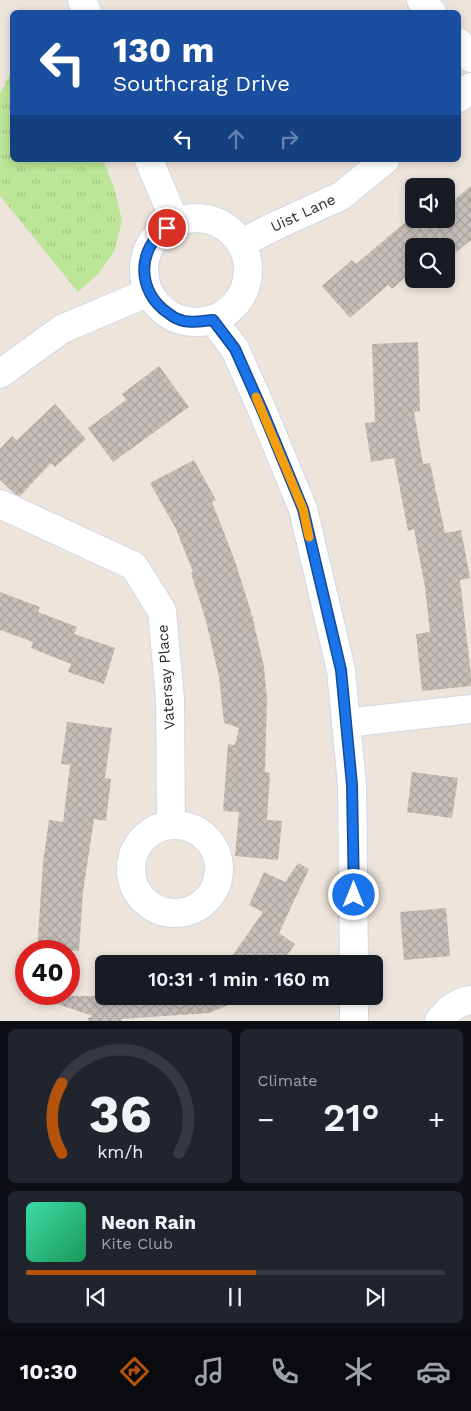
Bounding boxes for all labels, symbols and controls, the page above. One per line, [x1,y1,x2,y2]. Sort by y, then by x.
text: 130 m [113,29,214,71]
icon: left [30,30,95,95]
text: Southcraig Drive [113,71,290,96]
icon: left [169,125,197,153]
icon: ahead [222,125,250,153]
icon: right [275,125,303,153]
map controls [405,178,455,288]
button: sound [405,178,455,228]
street label: Uist Lane [268,190,338,236]
pin [146,207,188,249]
icon: arrive [153,214,181,242]
button: search [405,238,455,288]
street label: Vatersay Place [153,624,179,730]
position arrow [327,868,379,920]
speed limit sign: 40 [15,940,80,1005]
text: 10:31 · 1 min · 160 m [148,968,330,991]
text: Climate [258,1071,318,1090]
text: 36 [88,1084,151,1145]
text: 21° [323,1096,380,1140]
text: − [258,1103,274,1136]
text: + [428,1103,445,1136]
text: km/h [97,1141,143,1162]
text: Neon Rain [101,1211,196,1234]
text: Kite Club [101,1234,173,1253]
icon: previous [82,1283,110,1311]
icon: pause [221,1283,249,1311]
icon: next [361,1283,389,1311]
icon: directions [117,1354,152,1389]
icon: music [192,1354,227,1389]
icon: phone [267,1354,302,1389]
icon: climate [341,1354,376,1389]
icon: car [416,1354,451,1389]
text: 10:30 [20,1359,77,1384]

